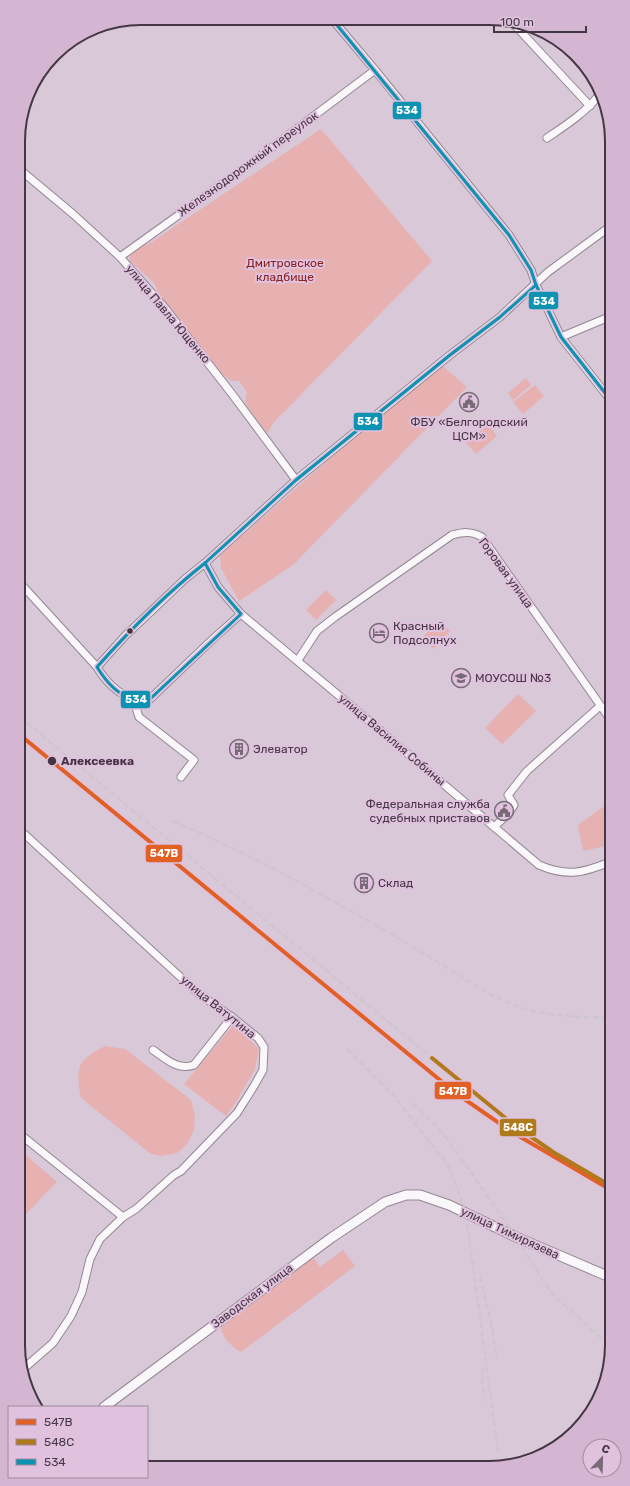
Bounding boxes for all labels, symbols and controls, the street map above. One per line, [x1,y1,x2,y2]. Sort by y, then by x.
scale bar [494,8,586,34]
text: 100 m [500,15,534,29]
line badge: 534 [392,101,422,120]
text: 534 [396,104,418,117]
street label: Железнодорожный переулок [175,108,321,220]
park label: Дмитровское кладбище [246,256,324,284]
street label: улица Павла Ющенко [123,262,213,366]
line badge: 534 [528,291,559,310]
text: 534 [533,295,555,308]
public building icon: ФБУ «Белгородский ЦСМ» [458,391,480,413]
line badge: 534 [353,412,383,431]
text: 534 [357,415,379,428]
place label: ФБУ «Белгородский ЦСМ» [410,415,528,443]
street label: Горовая улица [476,535,536,611]
place label: Красный Подсолнух [393,619,457,647]
hotel icon: Красный Подсолнух [368,622,390,644]
unlabelled marker [125,626,135,636]
school or university icon: МОУСОШ №3 [450,667,472,689]
place label: МОУСОШ №3 [475,671,551,685]
line badge: 534 [120,690,151,709]
street label: улица Василия Собины [336,691,448,789]
text: 534 [125,693,147,706]
building icon: Элеватор [228,738,250,760]
place label: Элеватор [253,742,308,756]
place label: Алексеевка [61,754,134,768]
marker: Алексеевка [46,755,58,767]
place label: Федеральная служба судебных приставов [366,797,490,825]
public building icon: Федеральная служба судебных приставов [493,800,515,822]
line badge: 547В [145,844,183,863]
text: 547В [150,847,178,860]
building icon: Склад [353,872,375,894]
place label: Склад [378,876,413,890]
street label: улица Ватутина [178,973,258,1041]
line badge: 547В [434,1081,472,1100]
text: 547В [439,1085,467,1098]
line badge: 548С [499,1118,537,1137]
text: 548С [503,1121,533,1134]
street label: улица Тимирязева [458,1204,562,1262]
street label: Заводская улица [208,1261,296,1331]
legend [8,1406,148,1478]
text: 547В [44,1415,73,1429]
text: 548С [44,1435,74,1449]
north arrow [582,1438,622,1478]
text: С [600,1442,612,1457]
text: 534 [44,1455,66,1469]

